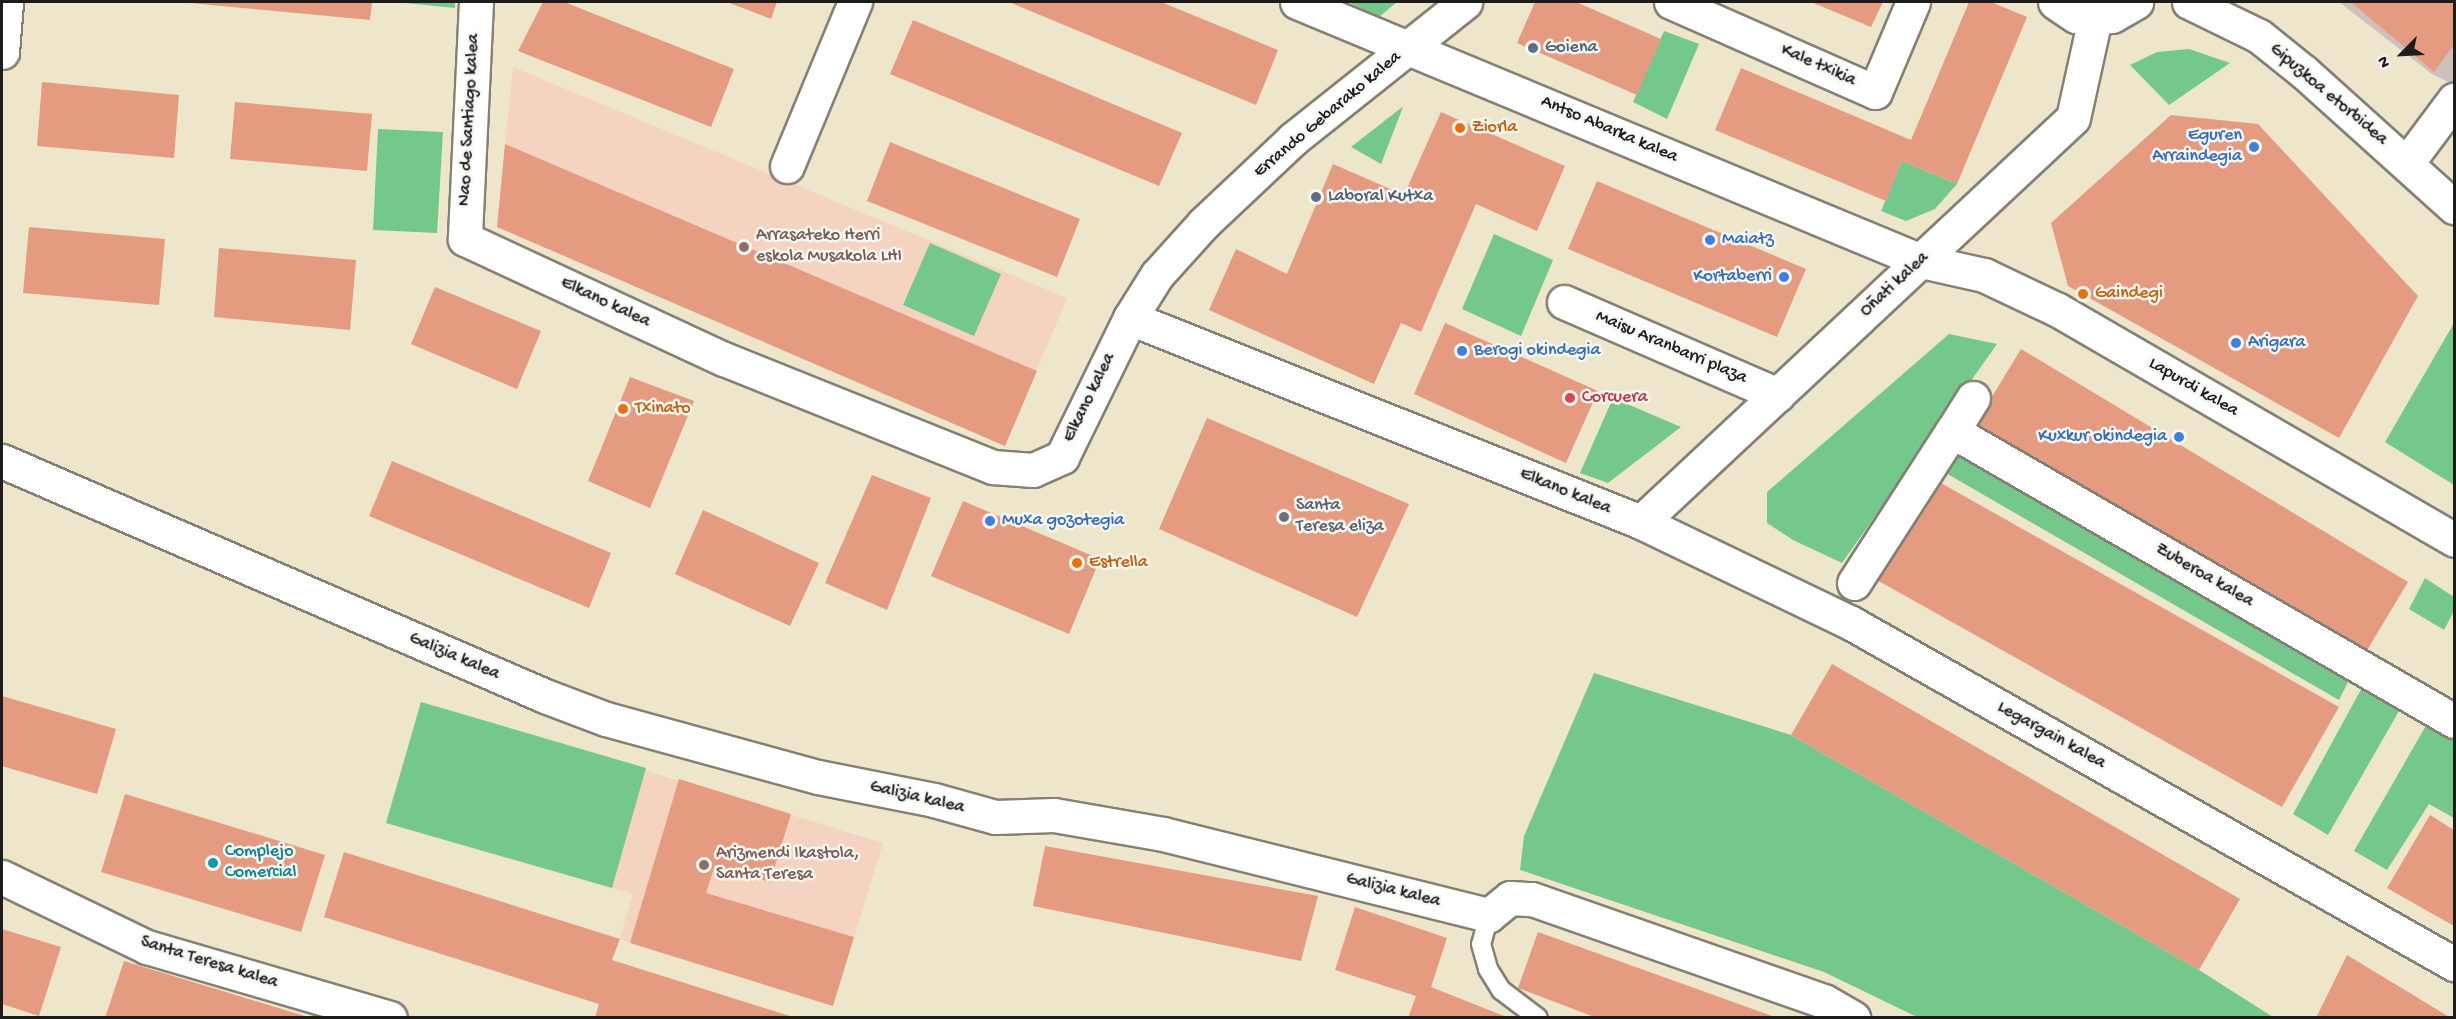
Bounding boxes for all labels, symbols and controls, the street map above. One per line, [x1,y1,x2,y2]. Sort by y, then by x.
north arrow [2372,24,2432,84]
street label: Nao de Santiago kalea [455,33,485,207]
place label: Goiena [1545,37,1597,59]
street label: Gipuzkoa etorbidea [2264,39,2392,151]
street label: Kale txikia [1777,40,1859,92]
marker: Goiena [1526,41,1540,55]
street label: Errando Gebarako kalea [1250,47,1406,183]
text: N [2374,53,2396,70]
street label: Antso Abarka kalea [1537,91,1681,169]
place label: Ziorla [1472,117,1517,139]
marker: Ziorla [1453,121,1467,135]
place label: Eguren Arraindegia [2152,126,2242,168]
marker: Eguren Arraindegia [2247,140,2261,154]
place label: Laboral Kutxa [1328,186,1433,208]
marker: Laboral Kutxa [1309,190,1323,204]
place label: Arrasateko Herri eskola Musakola LHI [756,226,902,268]
place label: Maiatz [1722,229,1774,251]
marker: Maiatz [1703,233,1717,247]
marker: Arrasateko Herri eskola Musakola LHI [737,240,751,254]
street label: Oñati kalea [1856,248,1934,322]
place label: Kortaberri [1694,266,1772,288]
marker: Kortaberri [1777,270,1791,284]
street label: Elkano kalea [557,273,653,333]
place label: Gaindegi [2095,283,2163,305]
marker: Gaindegi [2076,287,2090,301]
street label: Maisu Aranbarri plaza [1592,306,1750,390]
place label: Arigara [2248,332,2305,354]
marker: Arigara [2229,336,2243,350]
place label: Berogi okindegia [1474,340,1600,362]
marker: Berogi okindegia [1455,344,1469,358]
street label: Elkano kalea [1059,350,1121,446]
street label: Lapurdi kalea [2144,354,2242,422]
place label: Corcuera [1582,387,1648,409]
marker: Corcuera [1563,391,1577,405]
place label: Txinato [635,398,691,420]
marker: Txinato [616,402,630,416]
place label: Kuxkur okindegia [2038,426,2167,448]
marker: Kuxkur okindegia [2172,430,2186,444]
street label: Elkano kalea [1516,464,1614,520]
place label: Santa Teresa eliza [1296,496,1384,538]
place label: Muxa gozotegia [1002,510,1124,532]
marker: Santa Teresa eliza [1277,510,1291,524]
marker: Muxa gozotegia [983,514,997,528]
street label: Zuberoa kalea [2151,539,2257,613]
place label: Estrella [1089,552,1148,574]
marker: Estrella [1070,556,1084,570]
street label: Galizia kalea [405,628,503,686]
street label: Legargain kalea [1993,697,2109,775]
street label: Galizia kalea [868,777,966,819]
place label: Complejo Comercial [225,842,297,884]
place label: Arizmendi Ikastola, Santa Teresa [716,844,859,886]
marker: Complejo Comercial [206,856,220,870]
marker: Arizmendi Ikastola, Santa Teresa [697,858,711,872]
street label: Galizia kalea [1344,869,1442,913]
street label: Santa Teresa kalea [138,932,280,994]

